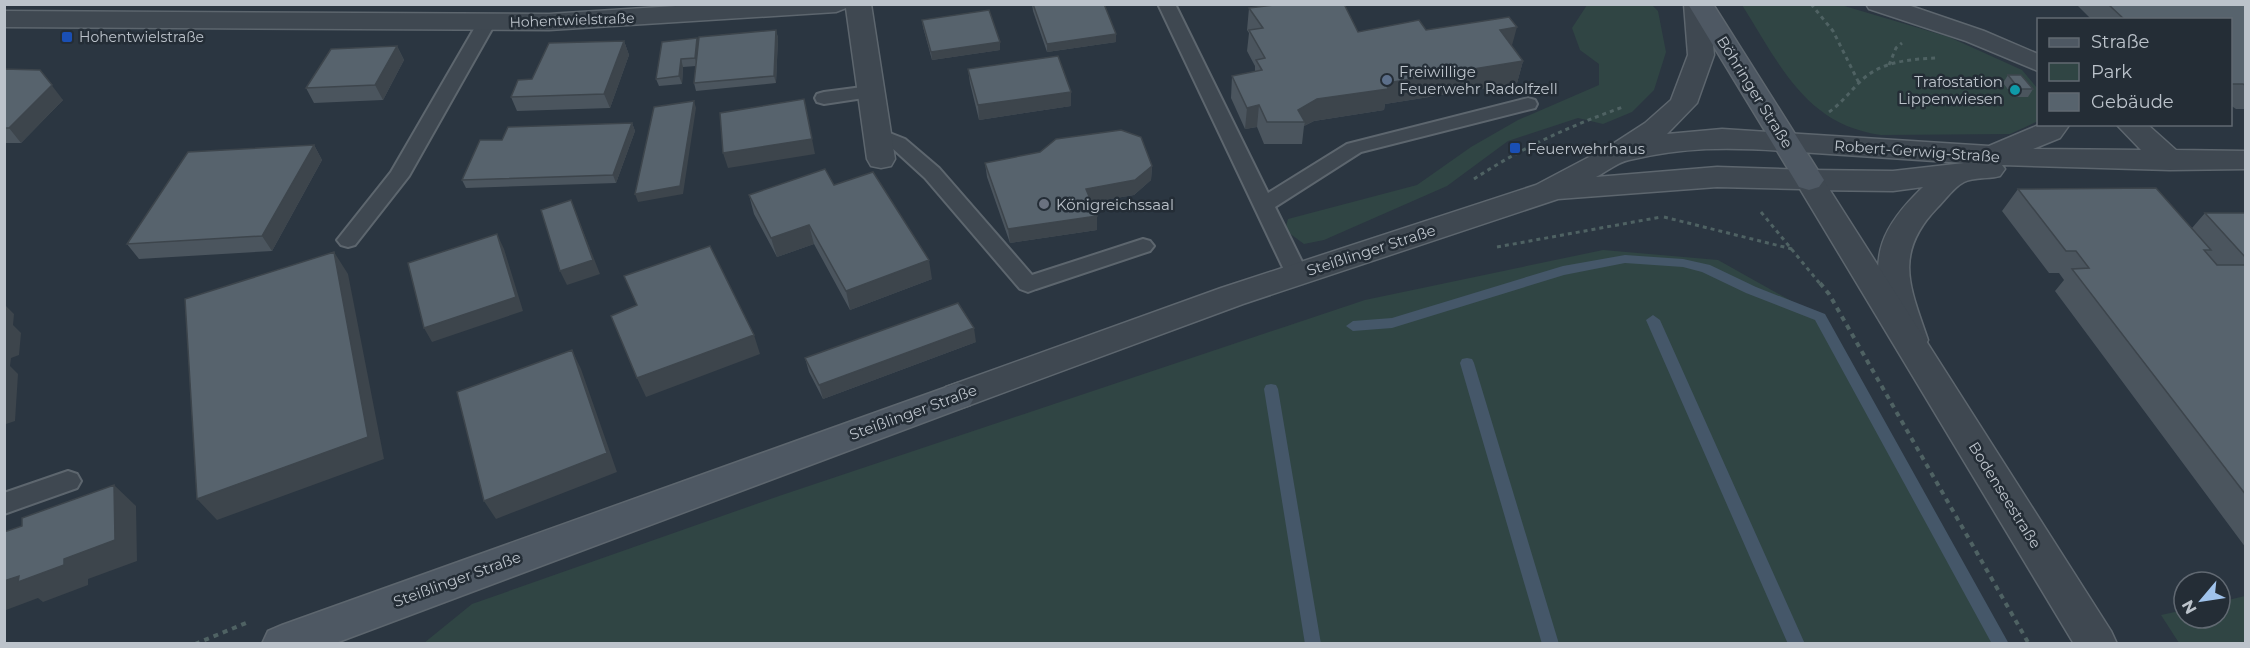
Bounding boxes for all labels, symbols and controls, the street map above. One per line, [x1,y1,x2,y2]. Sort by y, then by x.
street label: Hohentwielstraße [509,9,635,31]
legend [2037,18,2232,126]
place label: Hohentwielstraße [79,28,204,46]
marker: Hohentwielstraße [60,30,74,44]
text: Straße [2091,31,2150,53]
street label: Böhringer Straße [1713,32,1797,152]
text: Park [2091,61,2132,83]
place label: Freiwillige Feuerwehr Radolfzell [1399,62,1558,98]
place label: Trafostation Lippenwiesen [1898,72,2003,108]
marker: Freiwillige Feuerwehr Radolfzell [1380,73,1394,87]
marker: Trafostation Lippenwiesen [2008,83,2022,97]
text: Gebäude [2091,91,2174,113]
street label: Robert-Gerwig-Straße [1834,136,2000,166]
place label: Feuerwehrhaus [1527,139,1645,158]
marker: Feuerwehrhaus [1508,141,1522,155]
place label: Königreichssaal [1056,195,1174,214]
marker: Königreichssaal [1037,197,1051,211]
street label: Steißlinger Straße [1304,220,1438,280]
street label: Steißlinger Straße [847,380,979,444]
street label: Bodenseestraße [1965,438,2045,552]
street label: Steißlinger Straße [391,547,523,611]
north arrow [2172,570,2232,630]
text: N [2178,597,2201,617]

